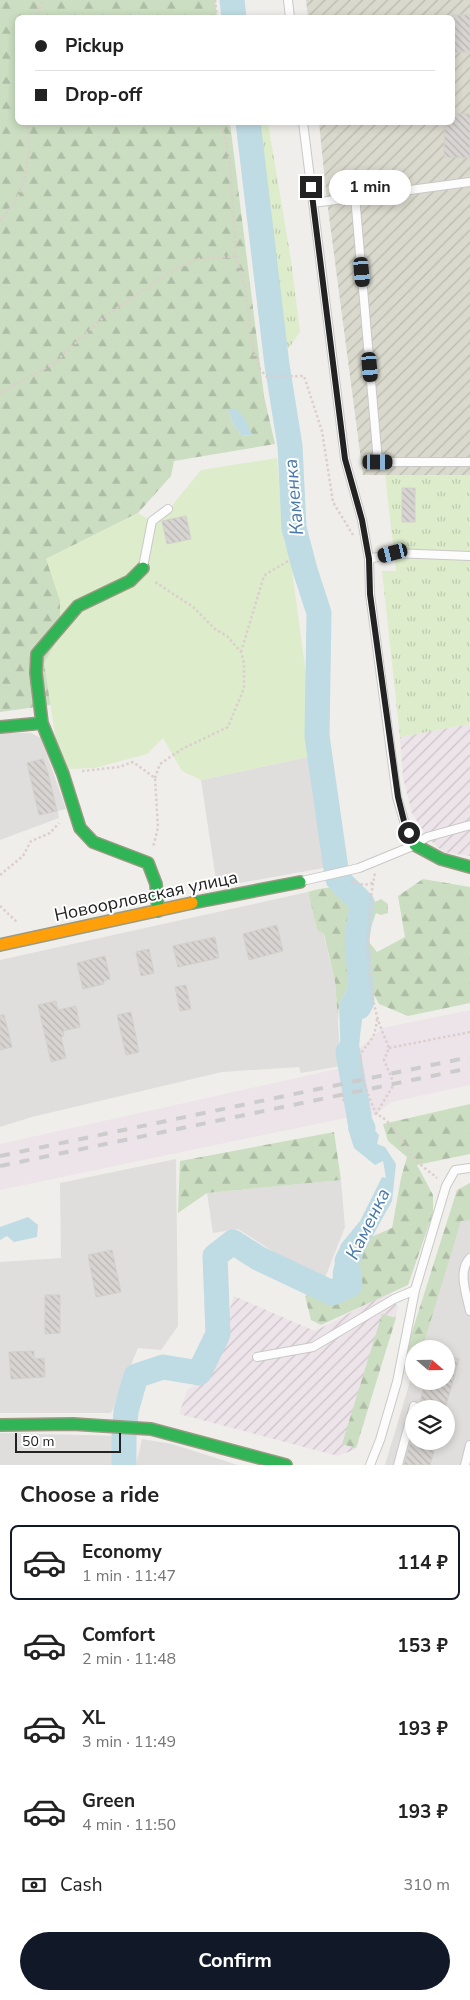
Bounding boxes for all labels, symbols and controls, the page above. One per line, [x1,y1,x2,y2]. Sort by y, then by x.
text: Pickup [65,33,124,59]
text: Drop-off [65,82,142,108]
callout: 1 min [328,170,411,204]
route end [300,176,322,198]
text: 1 min [349,176,391,198]
car [353,256,370,288]
car [361,351,378,383]
car [363,455,393,470]
water label: Каменка [278,458,310,536]
car [376,542,409,564]
route start [398,822,420,844]
street label: Новоорловская улица [52,865,240,927]
water label: Каменка [340,1184,396,1264]
north arrow [405,1340,455,1390]
map controls [405,1340,455,1450]
button: layers [405,1400,455,1450]
scale bar [15,1430,121,1453]
text: 50 m [22,1432,54,1451]
text: Choose a ride [20,1480,159,1510]
text: Economy [82,1539,162,1565]
icon: car [22,1540,67,1585]
text: 114 ₽ [397,1550,448,1576]
text: 1 min · 11:47 [82,1565,176,1587]
text: Comfort [82,1622,155,1648]
icon: car [22,1623,67,1668]
text: 153 ₽ [397,1633,448,1659]
text: 2 min · 11:48 [82,1648,176,1670]
text: XL [82,1705,105,1731]
icon: car [22,1706,67,1751]
text: 193 ₽ [397,1716,448,1742]
text: 3 min · 11:49 [82,1731,176,1753]
text: Green [82,1788,135,1814]
icon: car [22,1789,67,1834]
text: 193 ₽ [397,1799,448,1825]
text: 4 min · 11:50 [82,1814,176,1836]
icon: cash [20,1871,48,1899]
text: Cash [60,1872,102,1898]
text: 310 m [403,1874,450,1896]
button: Confirm [20,1932,450,1990]

